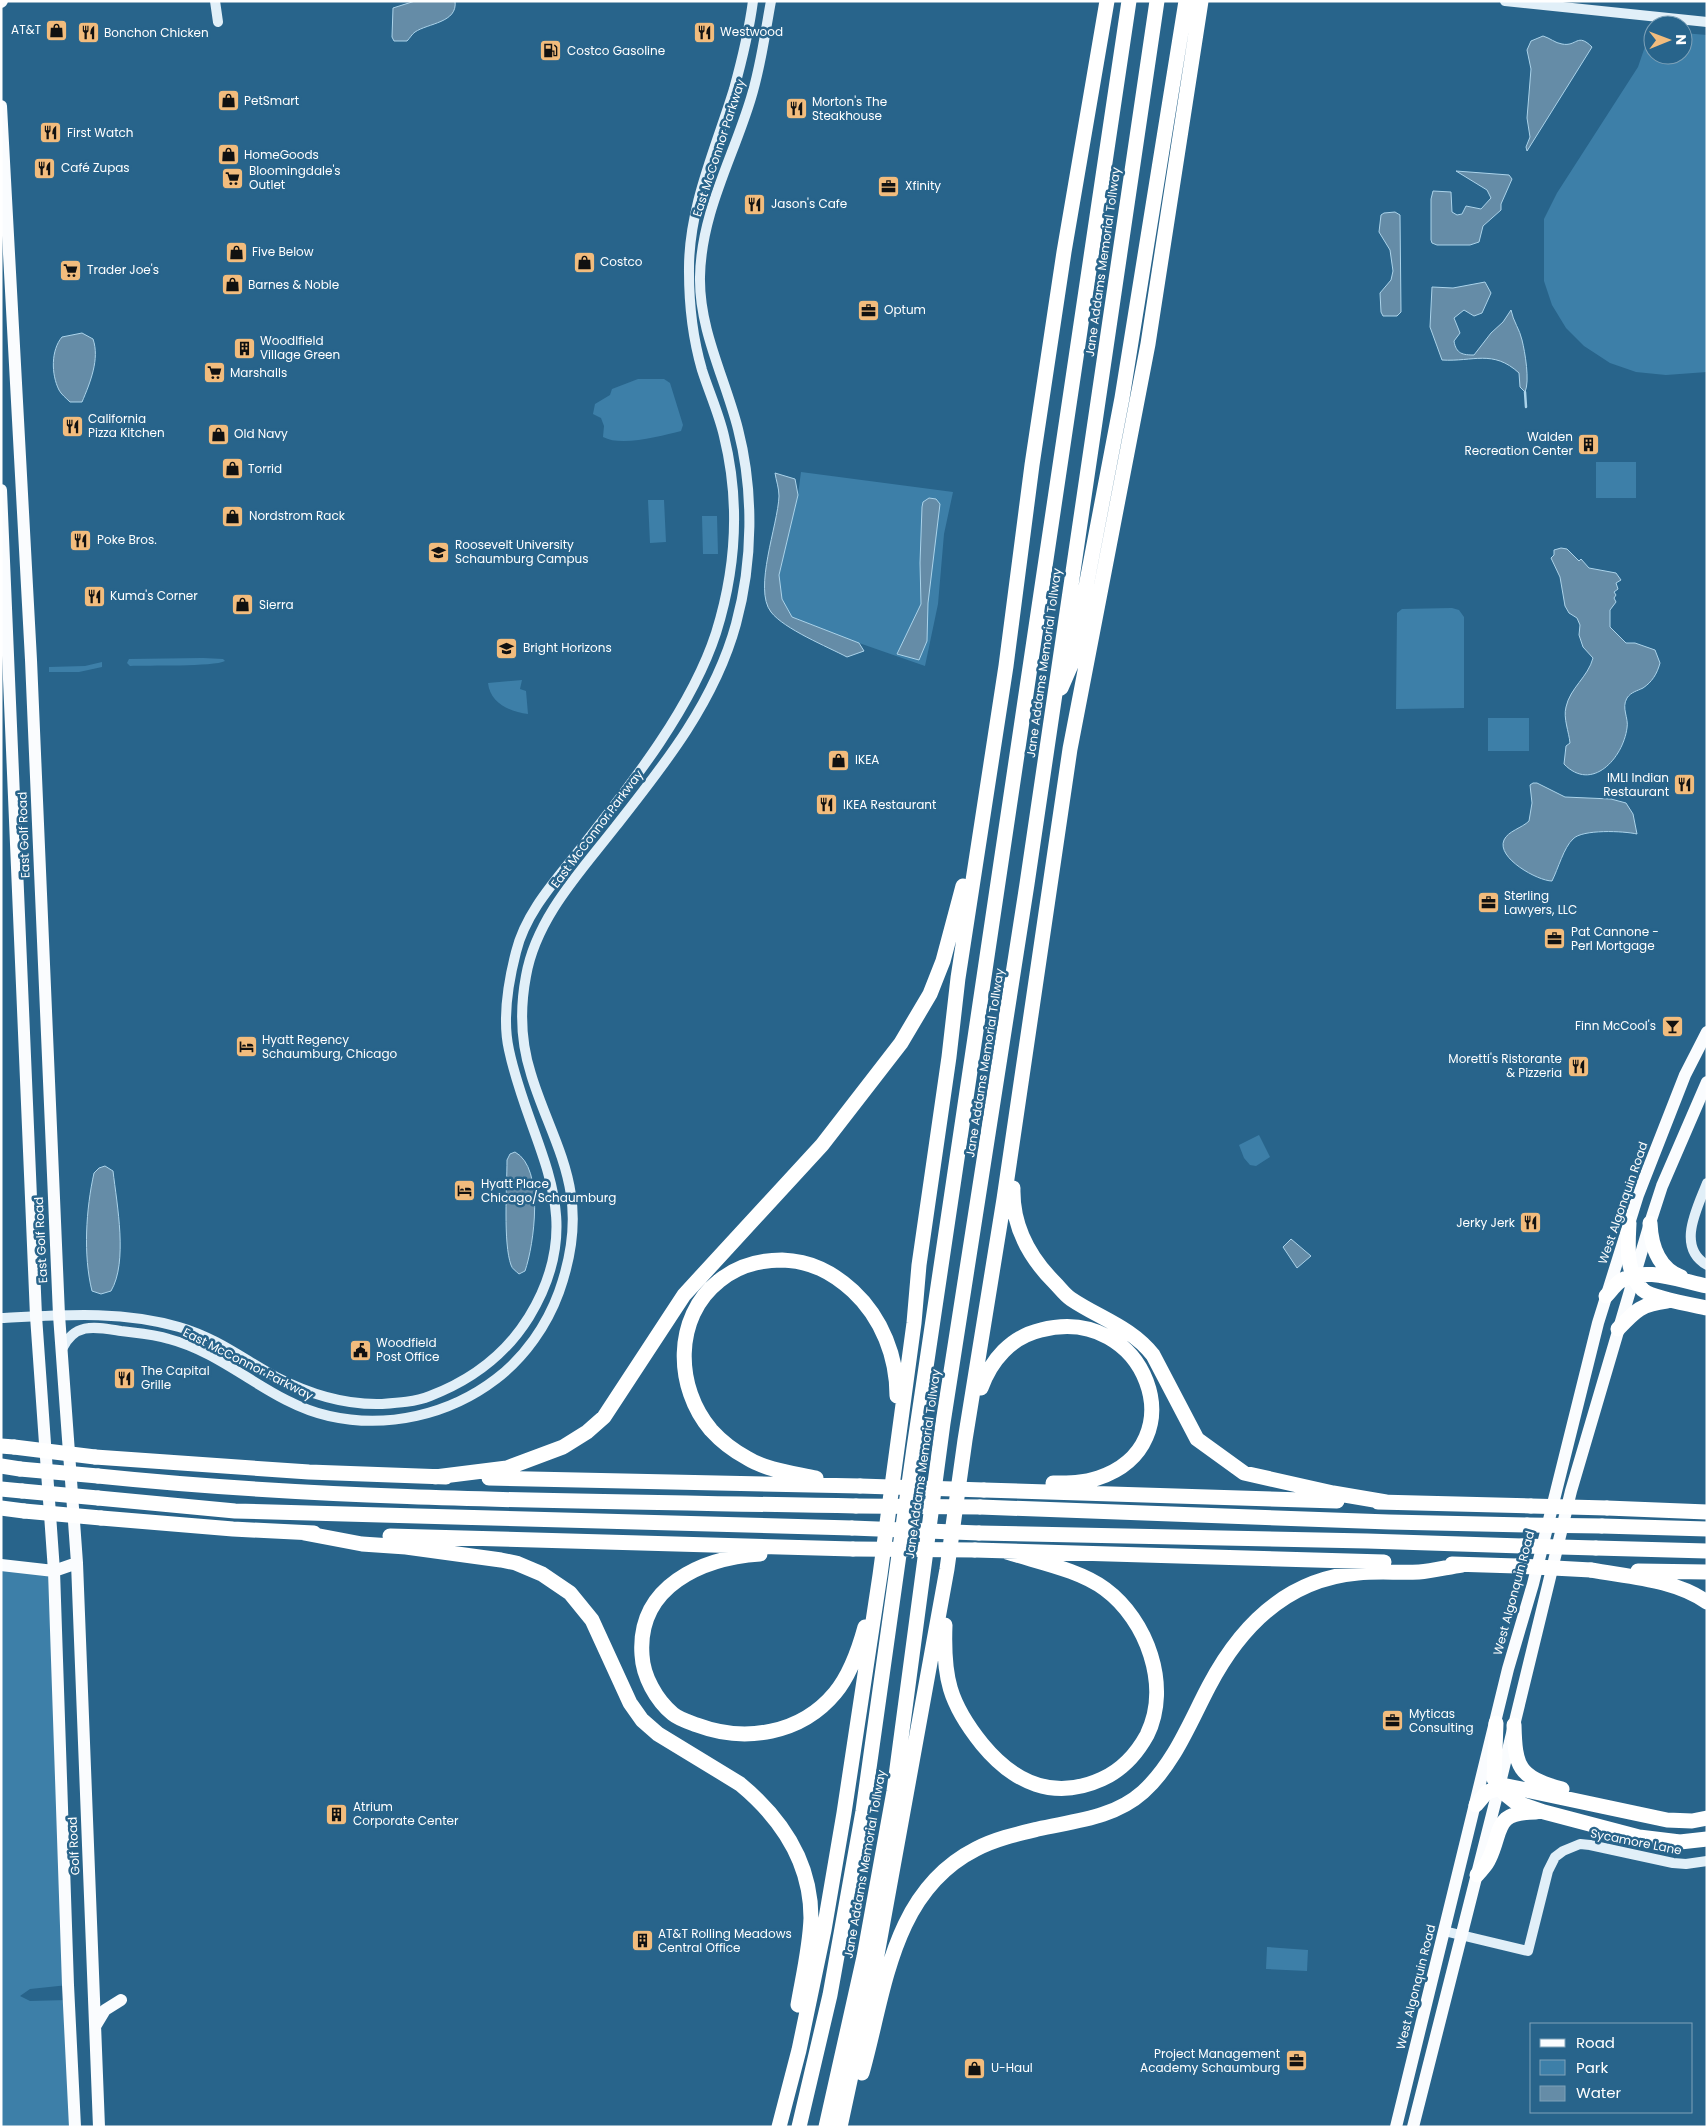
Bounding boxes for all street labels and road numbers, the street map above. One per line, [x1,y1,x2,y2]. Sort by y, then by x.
street label: East McConnor Parkway [688,77,749,219]
street label: Jane Addams Memorial Tollway [1081,166,1124,358]
street label: Jane Addams Memorial Tollway [1022,567,1065,759]
street label: East McConnor Parkway [547,766,647,891]
street label: East Golf Road [13,792,34,879]
street label: Jane Addams Memorial Tollway [961,967,1008,1159]
street label: West Algonquin Road [1594,1139,1651,1266]
street label: East Golf Road [30,1196,51,1284]
street label: East McConnor Parkway [180,1323,316,1404]
street label: Jane Addams Memorial Tollway [901,1368,944,1560]
street label: West Algonquin Road [1489,1529,1538,1657]
street label: Jane Addams Memorial Tollway [840,1768,890,1960]
street label: Golf Road [63,1816,84,1876]
street label: Sycamore Lane [1589,1824,1683,1859]
street label: West Algonquin Road [1392,1923,1439,2051]

